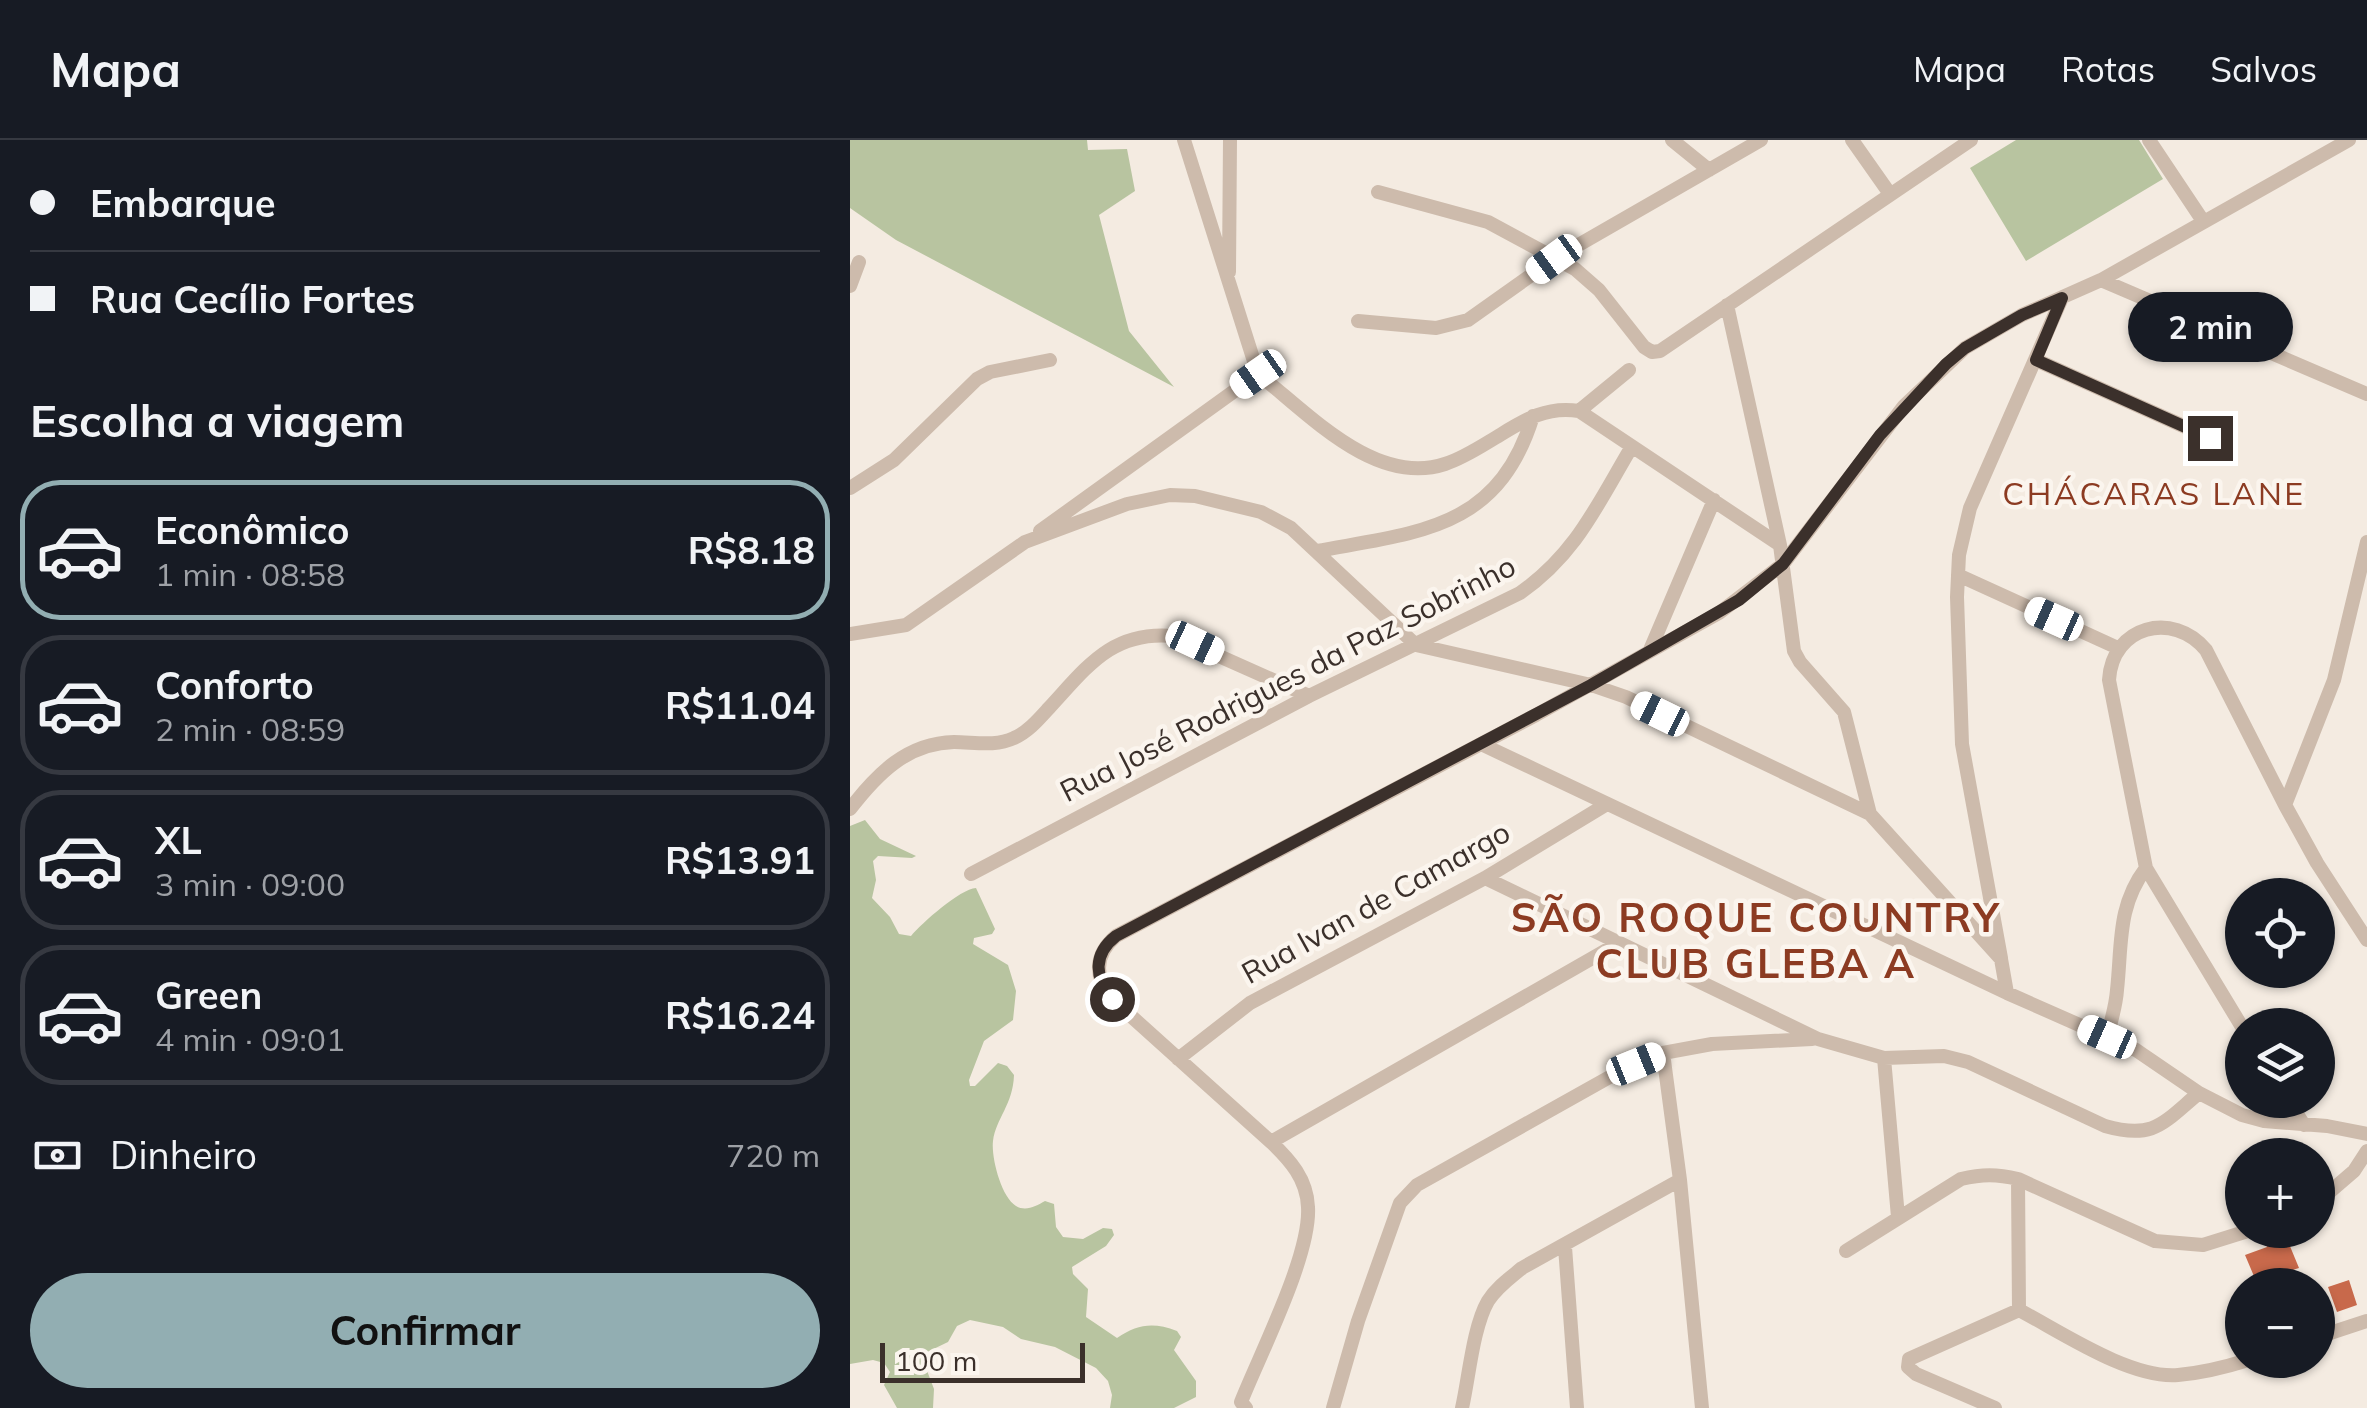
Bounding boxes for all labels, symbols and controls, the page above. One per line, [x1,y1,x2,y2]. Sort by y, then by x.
text: Mapa [50,39,181,99]
text: Mapa [1913,47,2006,91]
text: Rotas [2061,47,2155,91]
text: Salvos [2210,47,2317,91]
text: Embarque [90,179,276,227]
car [1521,229,1587,289]
text: Rua Cecílio Fortes [90,275,415,323]
callout: 2 min [2128,293,2292,363]
text: 2 min [2168,307,2253,347]
car [1225,345,1291,403]
text: Escolha a viagem [30,392,405,448]
route end [2188,416,2233,461]
district label: CHÁCARAS LANE [2002,473,2306,513]
icon: car [35,505,125,595]
text: Econômico [155,506,350,554]
text: R$8.18 [688,526,815,574]
street label: Rua José Rodrigues da Paz Sobrinho [1053,546,1522,810]
text: 1 min · 08:58 [155,554,345,594]
car [2020,593,2088,645]
car [1161,617,1229,669]
icon: car [35,660,125,750]
text: Conforto [155,661,314,709]
text: R$11.04 [665,681,815,729]
car [1626,687,1694,741]
text: 2 min · 08:59 [155,709,345,749]
street label: Rua Ivan de Camargo [1235,813,1516,992]
icon: car [35,815,125,905]
text: XL [155,816,202,864]
text: R$13.91 [665,836,815,884]
text: 3 min · 09:00 [155,864,345,904]
map controls [2225,878,2335,1378]
button: locate [2225,878,2335,988]
district label: SÃO ROQUE COUNTRY CLUB GLEBA A [1511,892,2001,988]
icon: car [35,970,125,1060]
text: Green [155,971,262,1019]
route start [1090,977,1135,1022]
text: R$16.24 [665,991,815,1039]
button: layers [2225,1008,2335,1118]
car [2073,1011,2141,1063]
text: 4 min · 09:01 [155,1019,345,1059]
car [1603,1039,1669,1089]
icon: cash [30,1128,85,1183]
text: Dinheiro [110,1131,257,1179]
text: 720 m [726,1135,820,1175]
button: + [2225,1138,2335,1248]
button: − [2225,1268,2335,1378]
button: Confirmar [30,1273,820,1388]
scale bar [880,1338,1085,1382]
text: 100 m [895,1343,977,1378]

